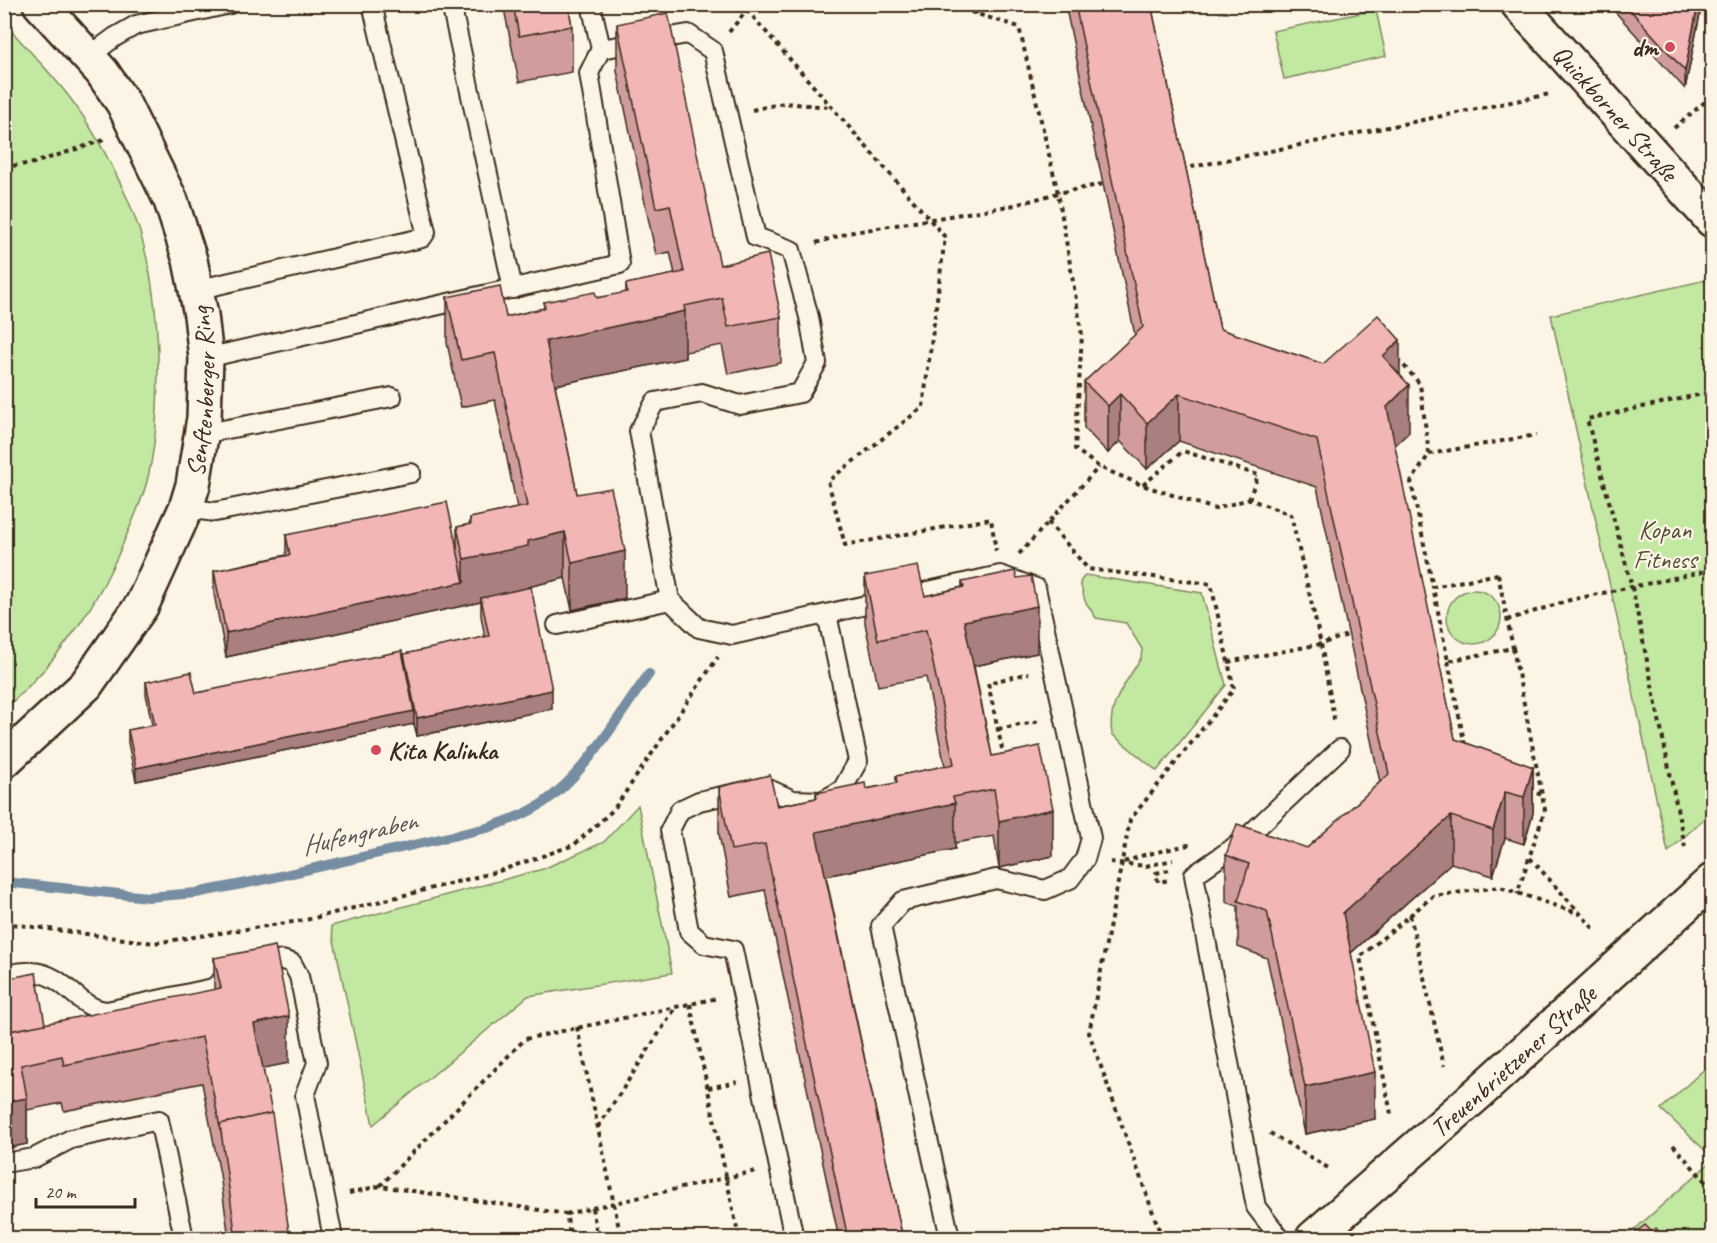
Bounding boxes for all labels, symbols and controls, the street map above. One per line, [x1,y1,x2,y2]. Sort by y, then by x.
place label: dm [1632,31,1660,64]
street label: Quickborner Straße [1545,38,1687,190]
marker: dm [1663,40,1677,54]
street label: Senftenberger Ring [179,302,223,479]
park label: Kopan Fitness [1633,513,1699,576]
place label: Kita Kalinka [388,734,500,767]
marker: Kita Kalinka [369,743,383,757]
water label: Hufengraben [298,803,423,863]
street label: Treuenbrietzener Straße [1423,976,1605,1145]
scale bar [36,1171,135,1209]
text: 20 m [45,1181,78,1203]

